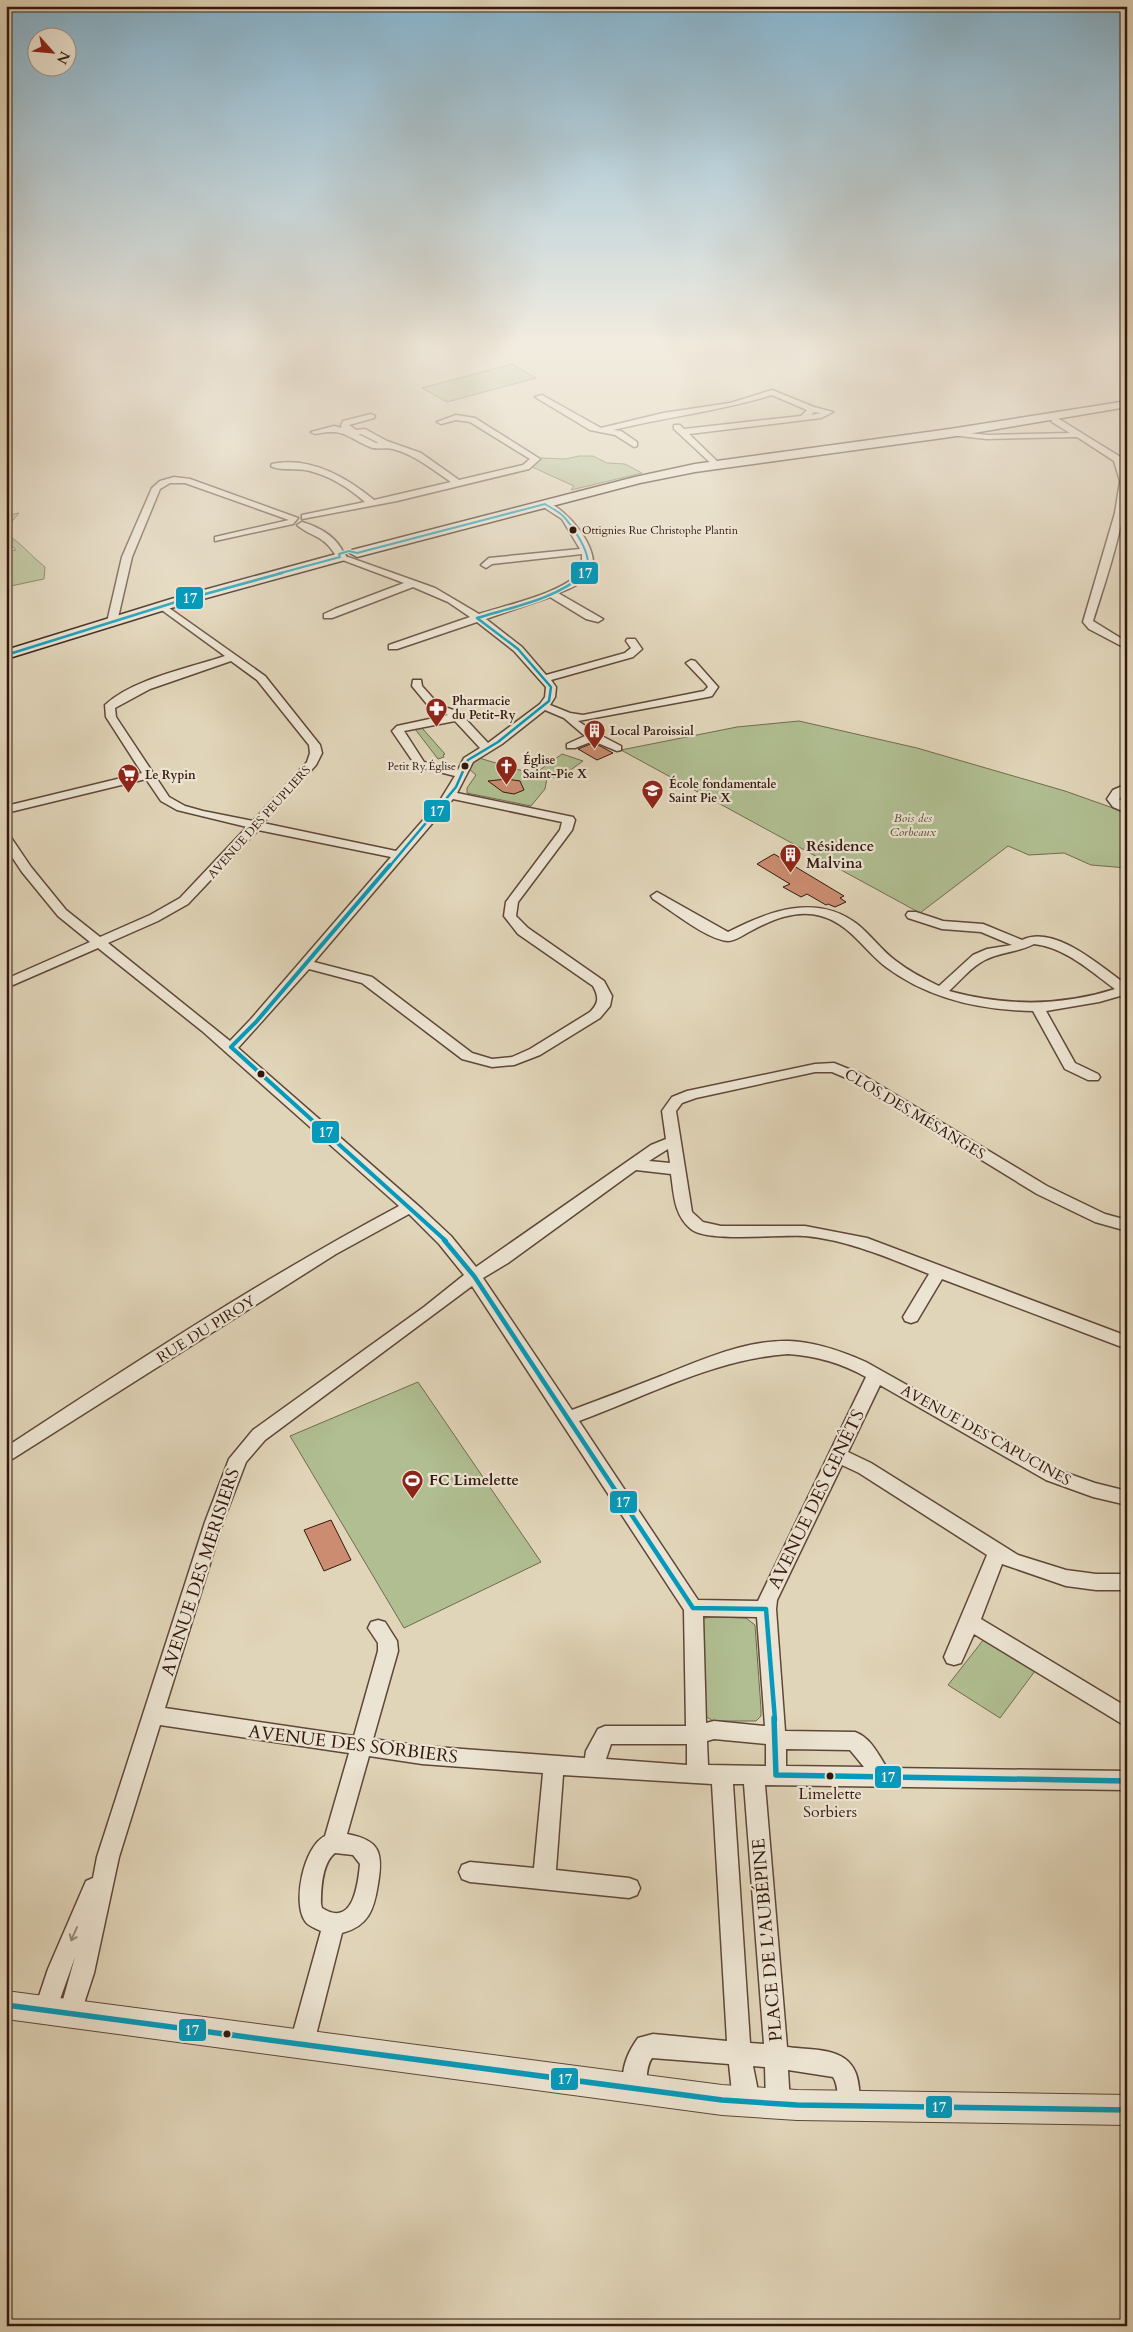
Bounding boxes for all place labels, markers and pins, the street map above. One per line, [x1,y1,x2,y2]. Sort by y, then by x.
place label: Ottignies Rue Christophe Plantin [582,523,739,538]
marker: Ottignies Rue Christophe Plantin [568,525,578,535]
place label: Pharmacie du Petit-Ry [452,693,516,723]
pharmacy icon: Pharmacie du Petit-Ry [424,696,448,727]
building icon: Local Paroissial [582,719,606,750]
place label: Local Paroissial [610,723,694,739]
place label: Église Saint-Pie X [523,751,588,782]
church icon: Église Saint-Pie X [495,755,519,786]
place label: Petit Ry Église [388,759,456,774]
marker: Petit Ry Église [460,761,470,771]
supermarket icon: Le Rypin [117,763,141,794]
place label: Le Rypin [145,767,196,783]
place label: École fondamentale Saint Pie X [669,775,777,806]
school or university icon: École fondamentale Saint Pie X [641,779,665,810]
place label: Résidence Malvina [806,836,874,873]
building icon: Résidence Malvina [778,843,802,874]
unlabelled marker [256,1069,266,1079]
sports icon: FC Limelette [401,1468,425,1499]
place label: FC Limelette [429,1470,519,1490]
marker: Limelette Sorbiers [825,1771,835,1781]
place label: Limelette Sorbiers [798,1783,862,1823]
unlabelled marker [222,2029,232,2039]

